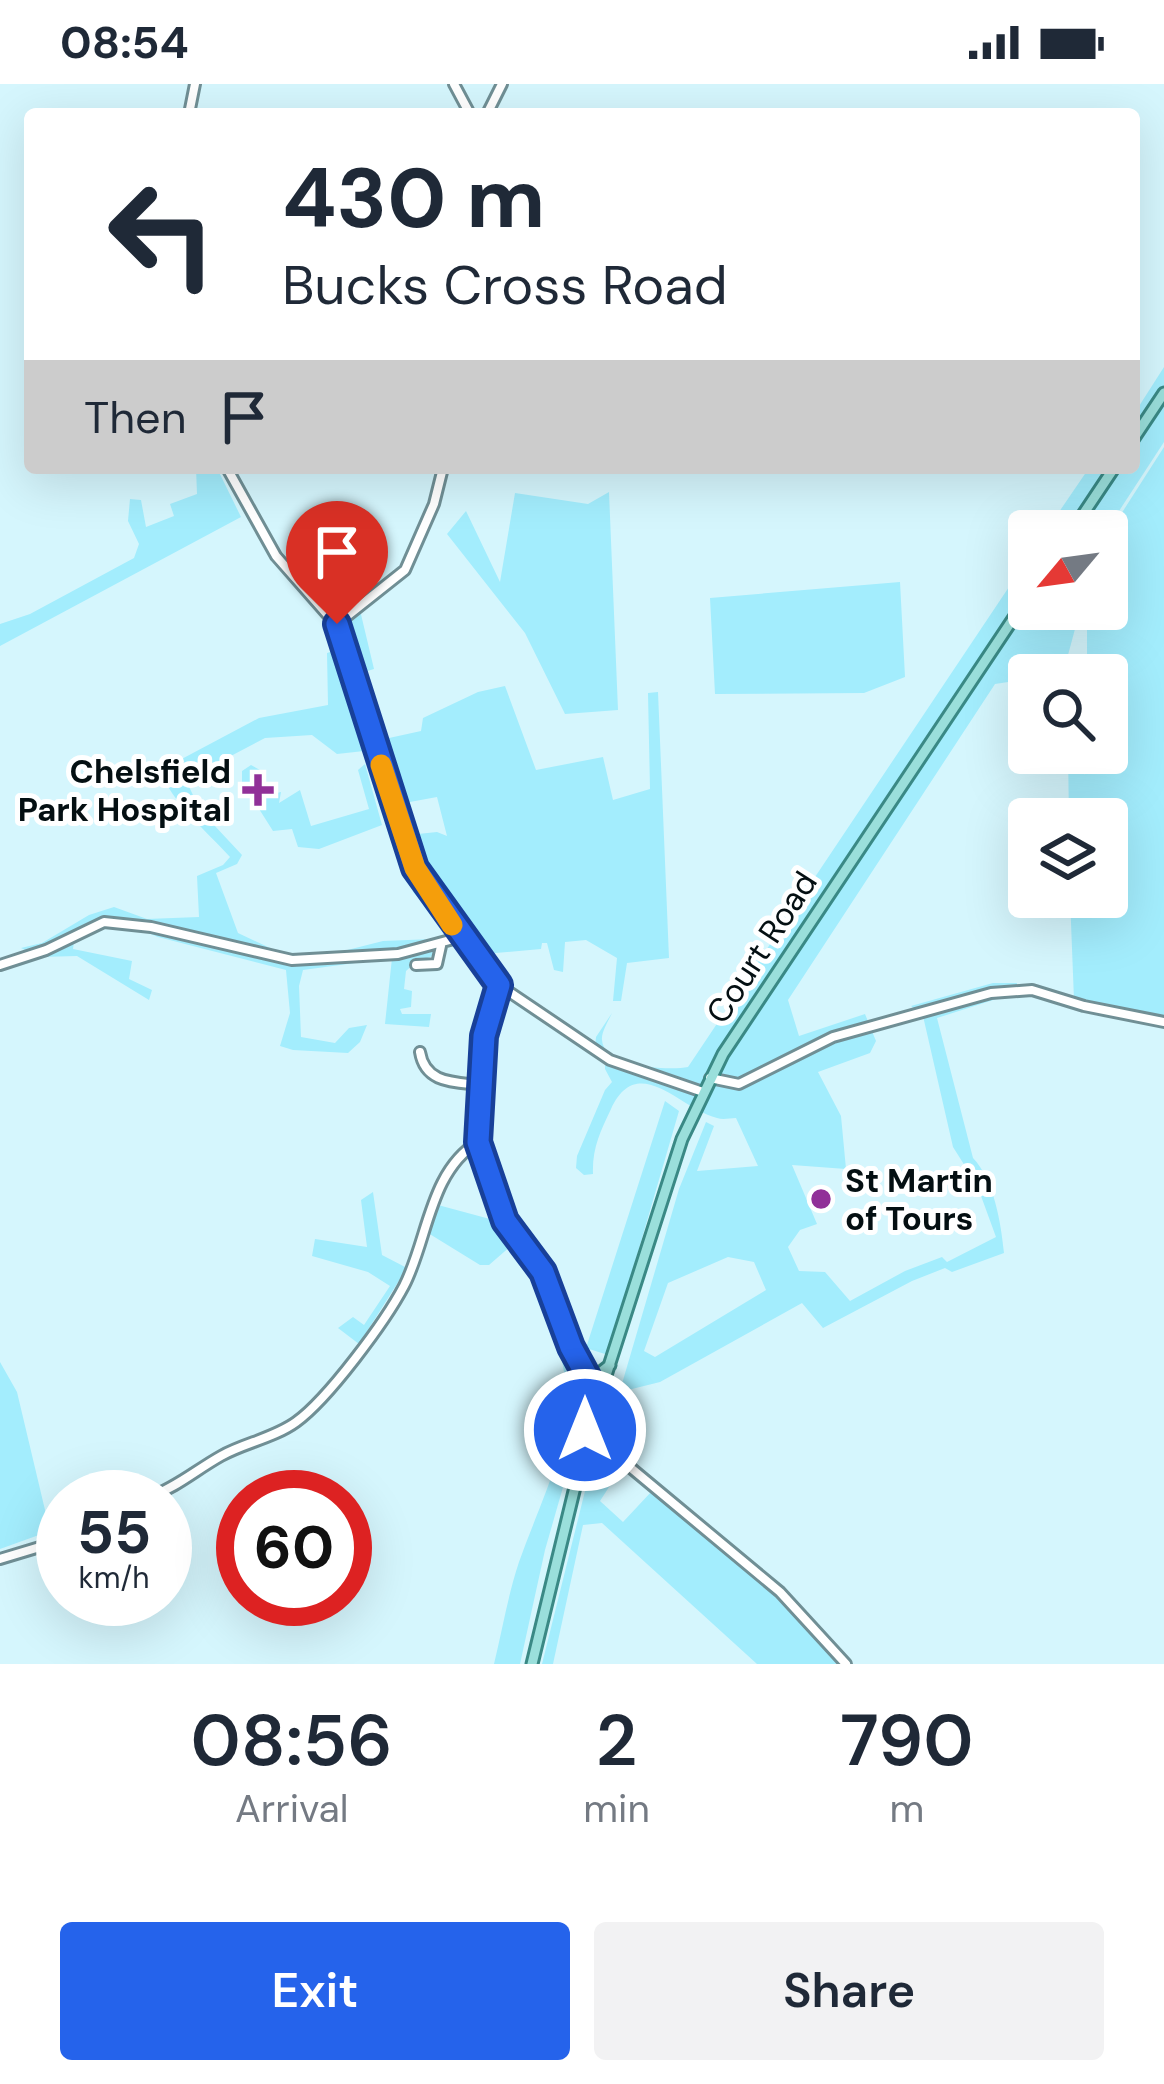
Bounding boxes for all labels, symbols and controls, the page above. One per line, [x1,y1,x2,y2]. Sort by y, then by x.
text: 08:54 [60,13,189,72]
text: 430 m [282,144,545,253]
icon: left [84,156,240,312]
text: Bucks Cross Road [282,250,728,321]
icon: arrive [211,384,277,450]
text: Then [84,388,187,447]
pin [286,501,388,624]
north arrow [1008,510,1128,630]
map controls [1008,510,1128,918]
icon: arrive [304,519,370,585]
button: search [1008,654,1128,774]
place label: Chelsfield Park Hospital [18,750,231,831]
marker: Chelsfield Park Hospital [242,774,274,806]
button: layers [1008,798,1128,918]
street label: Court Road [696,863,827,1031]
place label: St Martin of Tours [845,1159,993,1240]
marker: St Martin of Tours [808,1186,834,1212]
position arrow [522,1367,648,1493]
speed limit sign: 60 [216,1470,372,1626]
text: 55 [77,1493,151,1572]
text: km/h [79,1558,149,1597]
text: 08:56 [190,1694,393,1787]
text: 2 [596,1694,637,1787]
text: 790 [840,1694,974,1787]
text: Arrival [235,1783,348,1834]
text: min [583,1783,650,1834]
text: m [890,1783,924,1834]
button: Exit [60,1922,570,2060]
button: Share [594,1922,1104,2060]

